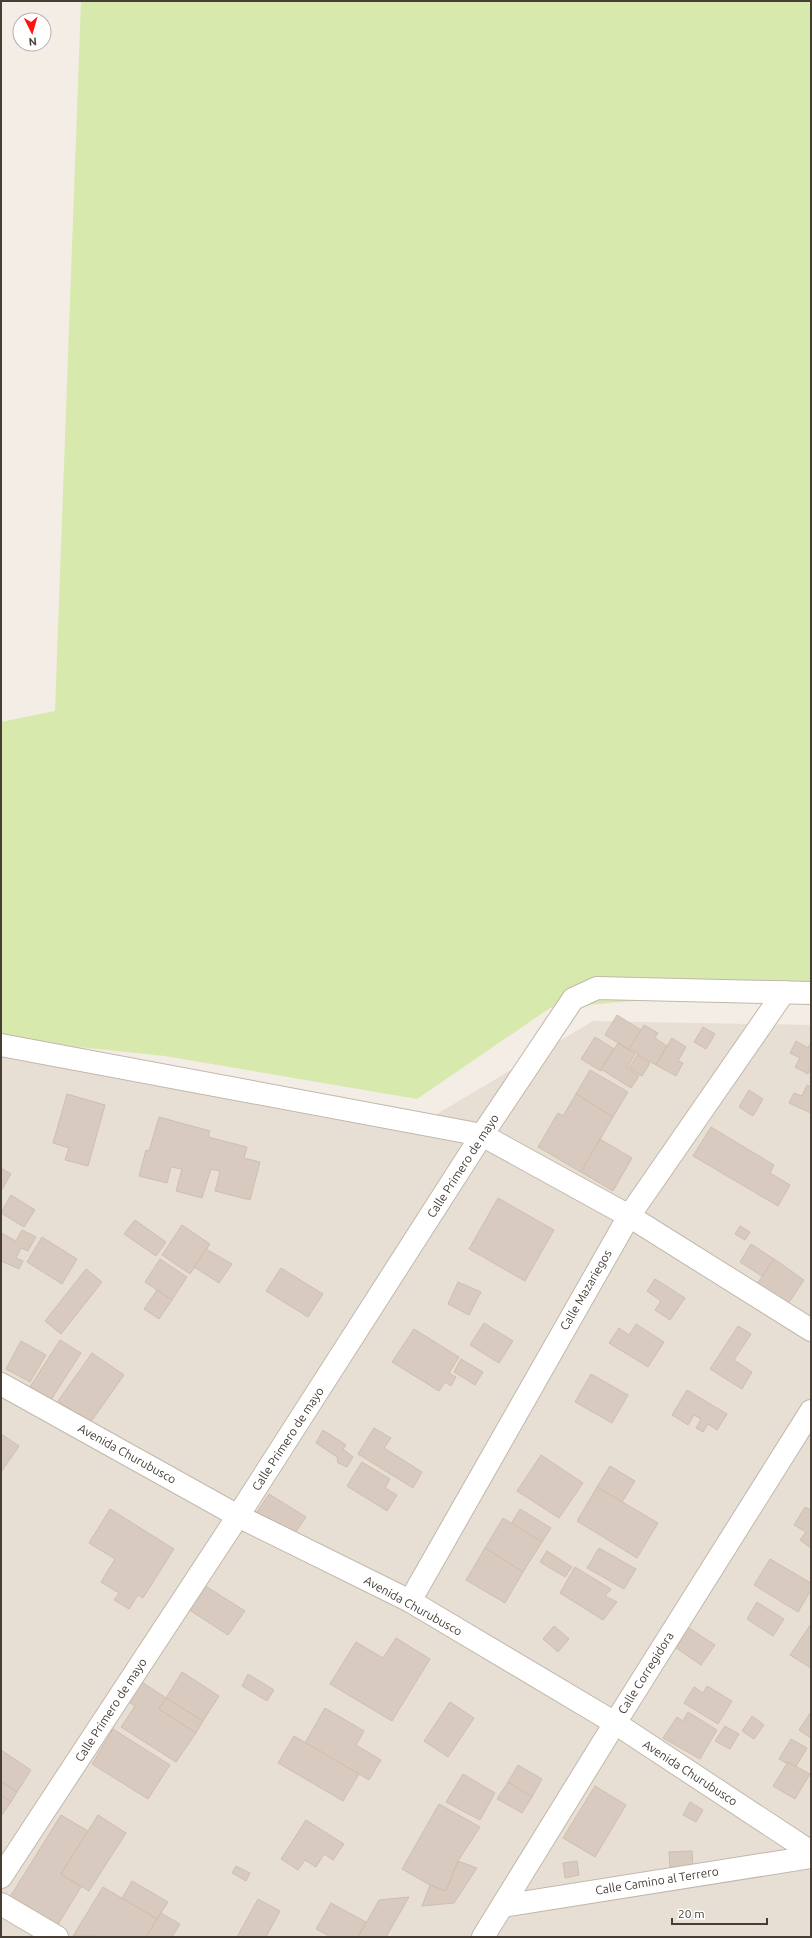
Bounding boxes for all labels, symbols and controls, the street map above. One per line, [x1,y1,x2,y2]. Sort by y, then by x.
north arrow [12,12,52,52]
text: N [28,36,37,48]
street label: Calle Primero de mayo [424,1112,501,1220]
street label: Calle Mazariegos [557,1247,614,1332]
street label: Calle Primero de mayo [249,1385,326,1493]
street label: Avenida Churubusco [76,1421,178,1486]
street label: Avenida Churubusco [362,1573,464,1638]
street label: Calle Corregidora [615,1629,676,1716]
street label: Calle Primero de mayo [72,1656,149,1764]
street label: Avenida Churubusco [641,1737,740,1808]
street label: Calle Camino al Terrero [594,1864,720,1897]
scale bar [672,1900,767,1926]
text: 20 m [678,1907,705,1920]

